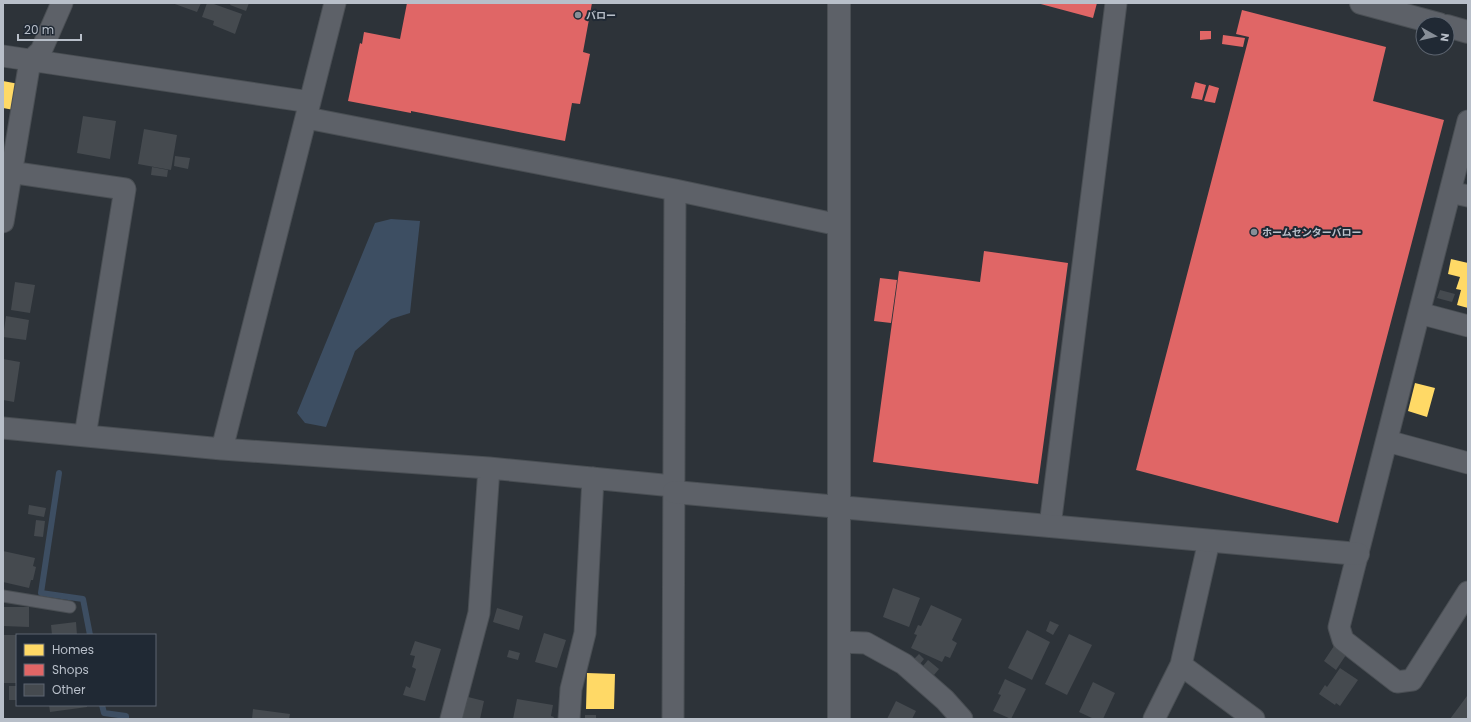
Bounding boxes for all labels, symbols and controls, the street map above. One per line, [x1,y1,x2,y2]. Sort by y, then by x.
place label: バロー [586,8,616,23]
marker: バロー [573,10,583,20]
scale bar [18,16,81,42]
north arrow [1415,16,1455,56]
text: 20 m [24,21,54,38]
text: N [1436,32,1453,43]
place label: ホームセンターバロー [1262,225,1362,240]
marker: ホームセンターバロー [1249,227,1259,237]
legend [16,634,156,706]
text: Homes [52,641,94,658]
text: Shops [52,661,89,678]
text: Other [52,681,86,698]

